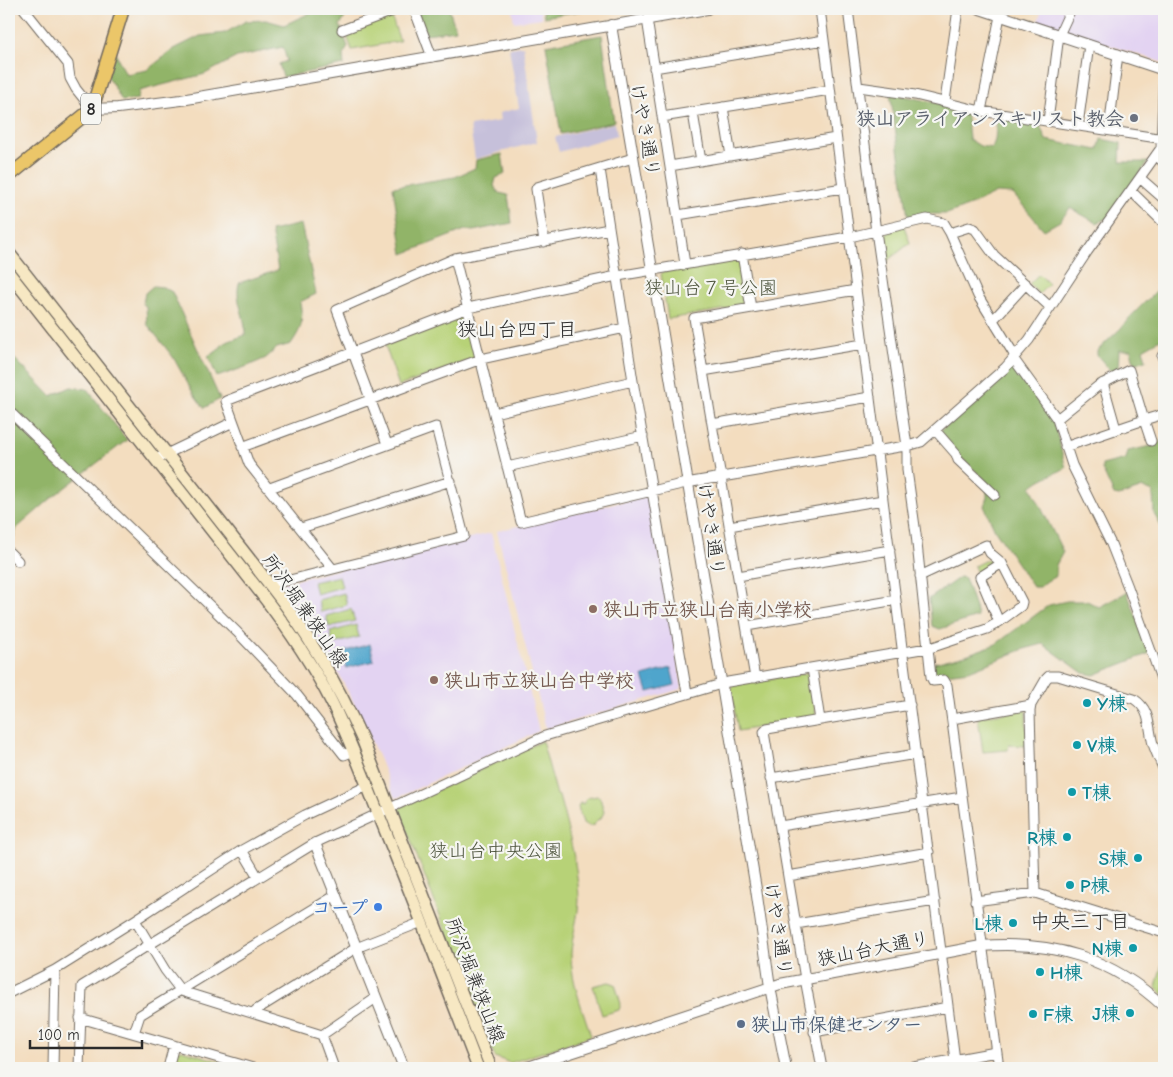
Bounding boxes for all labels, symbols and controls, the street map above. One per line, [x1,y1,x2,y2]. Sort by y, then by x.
street label: けやき通り [626,81,664,179]
road number: 8 [81,94,101,125]
place label: 狭山アライアンスキリスト教会 [856,108,1124,130]
marker: 狭山アライアンスキリスト教会 [1128,112,1140,124]
park label: 狭山台７号公園 [644,277,778,299]
district label: 狭山台四丁目 [457,318,577,341]
street label: けやき通り [693,481,729,578]
street label: 所沢堀兼狭山線 [258,550,352,671]
place label: 狭山市立狭山台南小学校 [603,599,812,621]
marker: 狭山市立狭山台南小学校 [587,603,599,615]
place label: 狭山市立狭山台中学校 [444,670,634,692]
marker: 狭山市立狭山台中学校 [428,674,440,686]
place label: Y棟 [1097,693,1127,715]
marker: Y棟 [1081,697,1093,709]
place label: V棟 [1087,735,1116,757]
marker: V棟 [1071,739,1083,751]
place label: T棟 [1082,782,1111,804]
marker: T棟 [1066,786,1078,798]
place label: R棟 [1027,827,1057,849]
marker: R棟 [1061,831,1073,843]
park label: 狭山台中央公園 [429,840,563,862]
place label: S棟 [1099,848,1128,870]
marker: S棟 [1132,852,1144,864]
place label: P棟 [1080,875,1110,897]
marker: P棟 [1064,879,1076,891]
street label: けやき通り [760,881,796,978]
place label: コープ [312,897,368,919]
marker: コープ [372,901,384,913]
district label: 中央三丁目 [1030,910,1130,933]
place label: L棟 [974,913,1003,935]
street label: 所沢堀兼狭山線 [441,914,509,1046]
marker: L棟 [1007,917,1019,929]
street label: 狭山台大通り [815,927,931,971]
place label: N棟 [1092,938,1123,960]
marker: N棟 [1127,942,1139,954]
place label: H棟 [1050,962,1083,984]
marker: H棟 [1034,966,1046,978]
place label: J棟 [1092,1003,1120,1025]
place label: F棟 [1043,1004,1073,1026]
marker: J棟 [1124,1007,1136,1019]
marker: F棟 [1027,1008,1039,1020]
place label: 狭山市保健センター [751,1014,922,1036]
scale bar [30,1017,142,1049]
marker: 狭山市保健センター [735,1018,747,1030]
text: 100 m [38,1026,80,1044]

